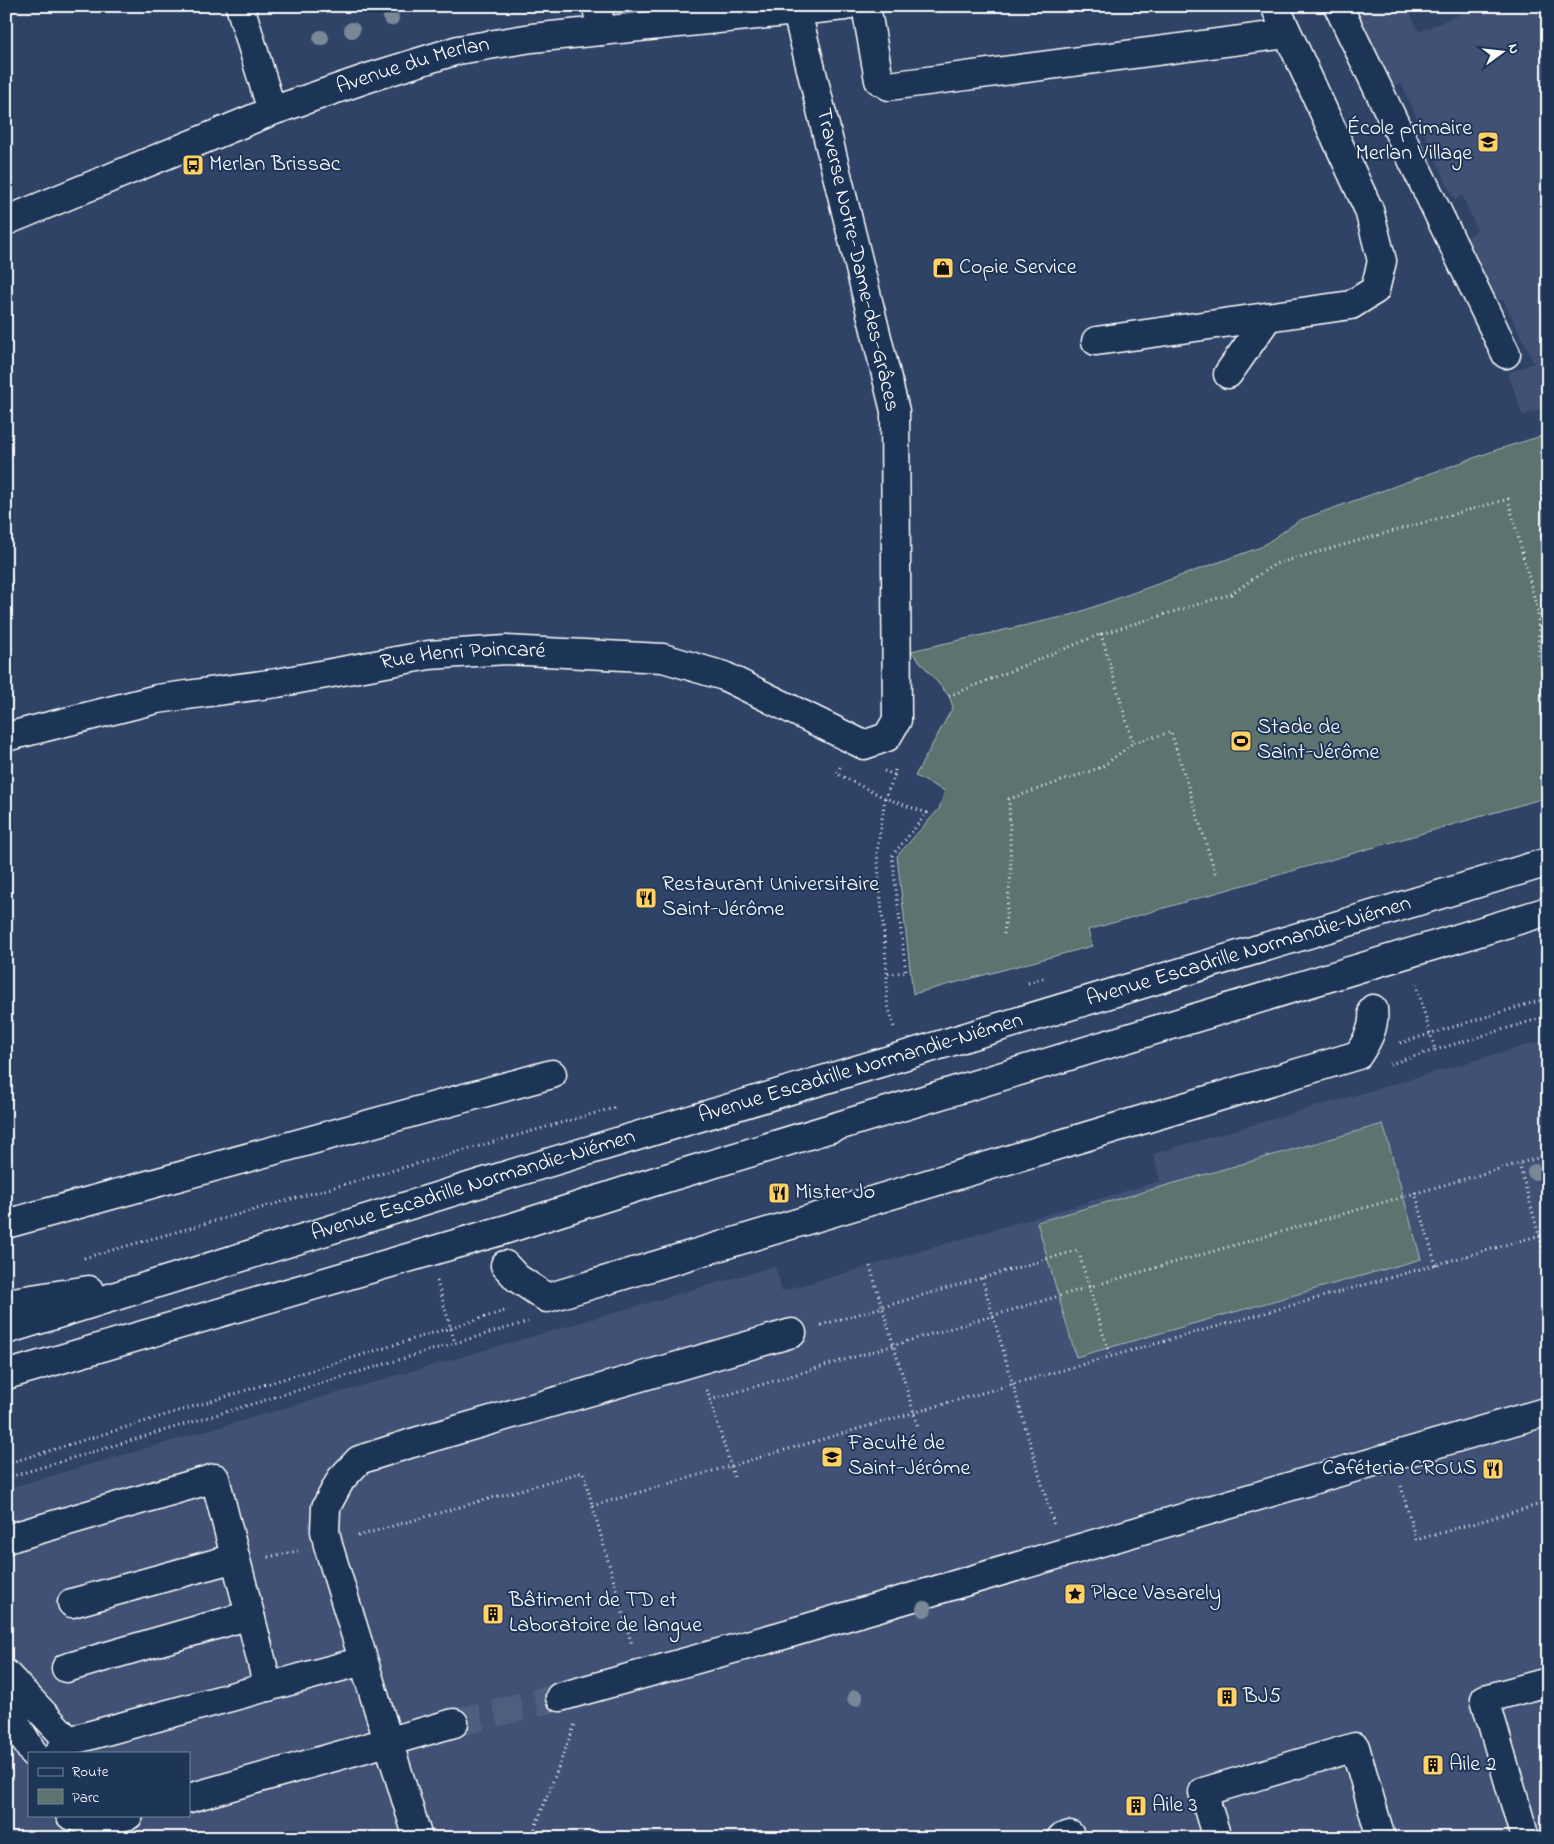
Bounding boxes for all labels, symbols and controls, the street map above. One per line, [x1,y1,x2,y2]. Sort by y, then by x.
north arrow [1476,28,1526,78]
street label: Avenue du Merlan [332,29,492,104]
text: N [1502,42,1524,56]
street label: Traverse Notre-Dame-des-Grâces [806,105,908,415]
place label: École primaire Merlan Village [1347,113,1472,171]
school or university icon: École primaire Merlan Village [1476,130,1500,154]
place label: Merlan Brissac [209,149,341,181]
bus stop icon: Merlan Brissac [181,153,205,177]
place label: Copie Service [959,252,1077,284]
shop icon: Copie Service [931,256,955,280]
street label: Rue Henri Poincaré [378,634,546,680]
place label: Stade de Saint-Jérôme [1257,712,1379,769]
sports icon: Stade de Saint-Jérôme [1229,729,1253,753]
place label: Restaurant Universitaire Saint-Jérôme [662,869,879,926]
restaurant icon: Restaurant Universitaire Saint-Jérôme [634,886,658,910]
street label: Avenue Escadrille Normandie-Niémen [1083,888,1415,1016]
street label: Avenue Escadrille Normandie-Niémen [695,1005,1027,1133]
street label: Avenue Escadrille Normandie-Niémen [307,1121,639,1251]
place label: Mister Jo [795,1177,875,1209]
restaurant icon: Mister Jo [767,1181,791,1205]
place label: Faculté de Saint-Jérôme [847,1428,970,1485]
school or university icon: Faculté de Saint-Jérôme [820,1445,844,1469]
place label: Caféteria CROUS [1322,1453,1477,1485]
restaurant icon: Caféteria CROUS [1481,1457,1505,1481]
place label: Place Vasarely [1091,1578,1221,1611]
place icon: Place Vasarely [1063,1582,1087,1606]
place label: Bâtiment de TD et Laboratoire de langue [508,1585,702,1643]
building icon: Bâtiment de TD et Laboratoire de langue [481,1602,505,1626]
place label: BJ5 [1242,1681,1281,1713]
building icon: BJ5 [1215,1685,1239,1709]
place label: Aile 2 [1449,1749,1497,1781]
legend [28,1752,190,1816]
building icon: Aile 2 [1421,1753,1445,1777]
text: Route [72,1761,109,1783]
text: Parc [72,1787,100,1809]
place label: Aile 3 [1152,1790,1198,1822]
building icon: Aile 3 [1124,1794,1148,1818]

